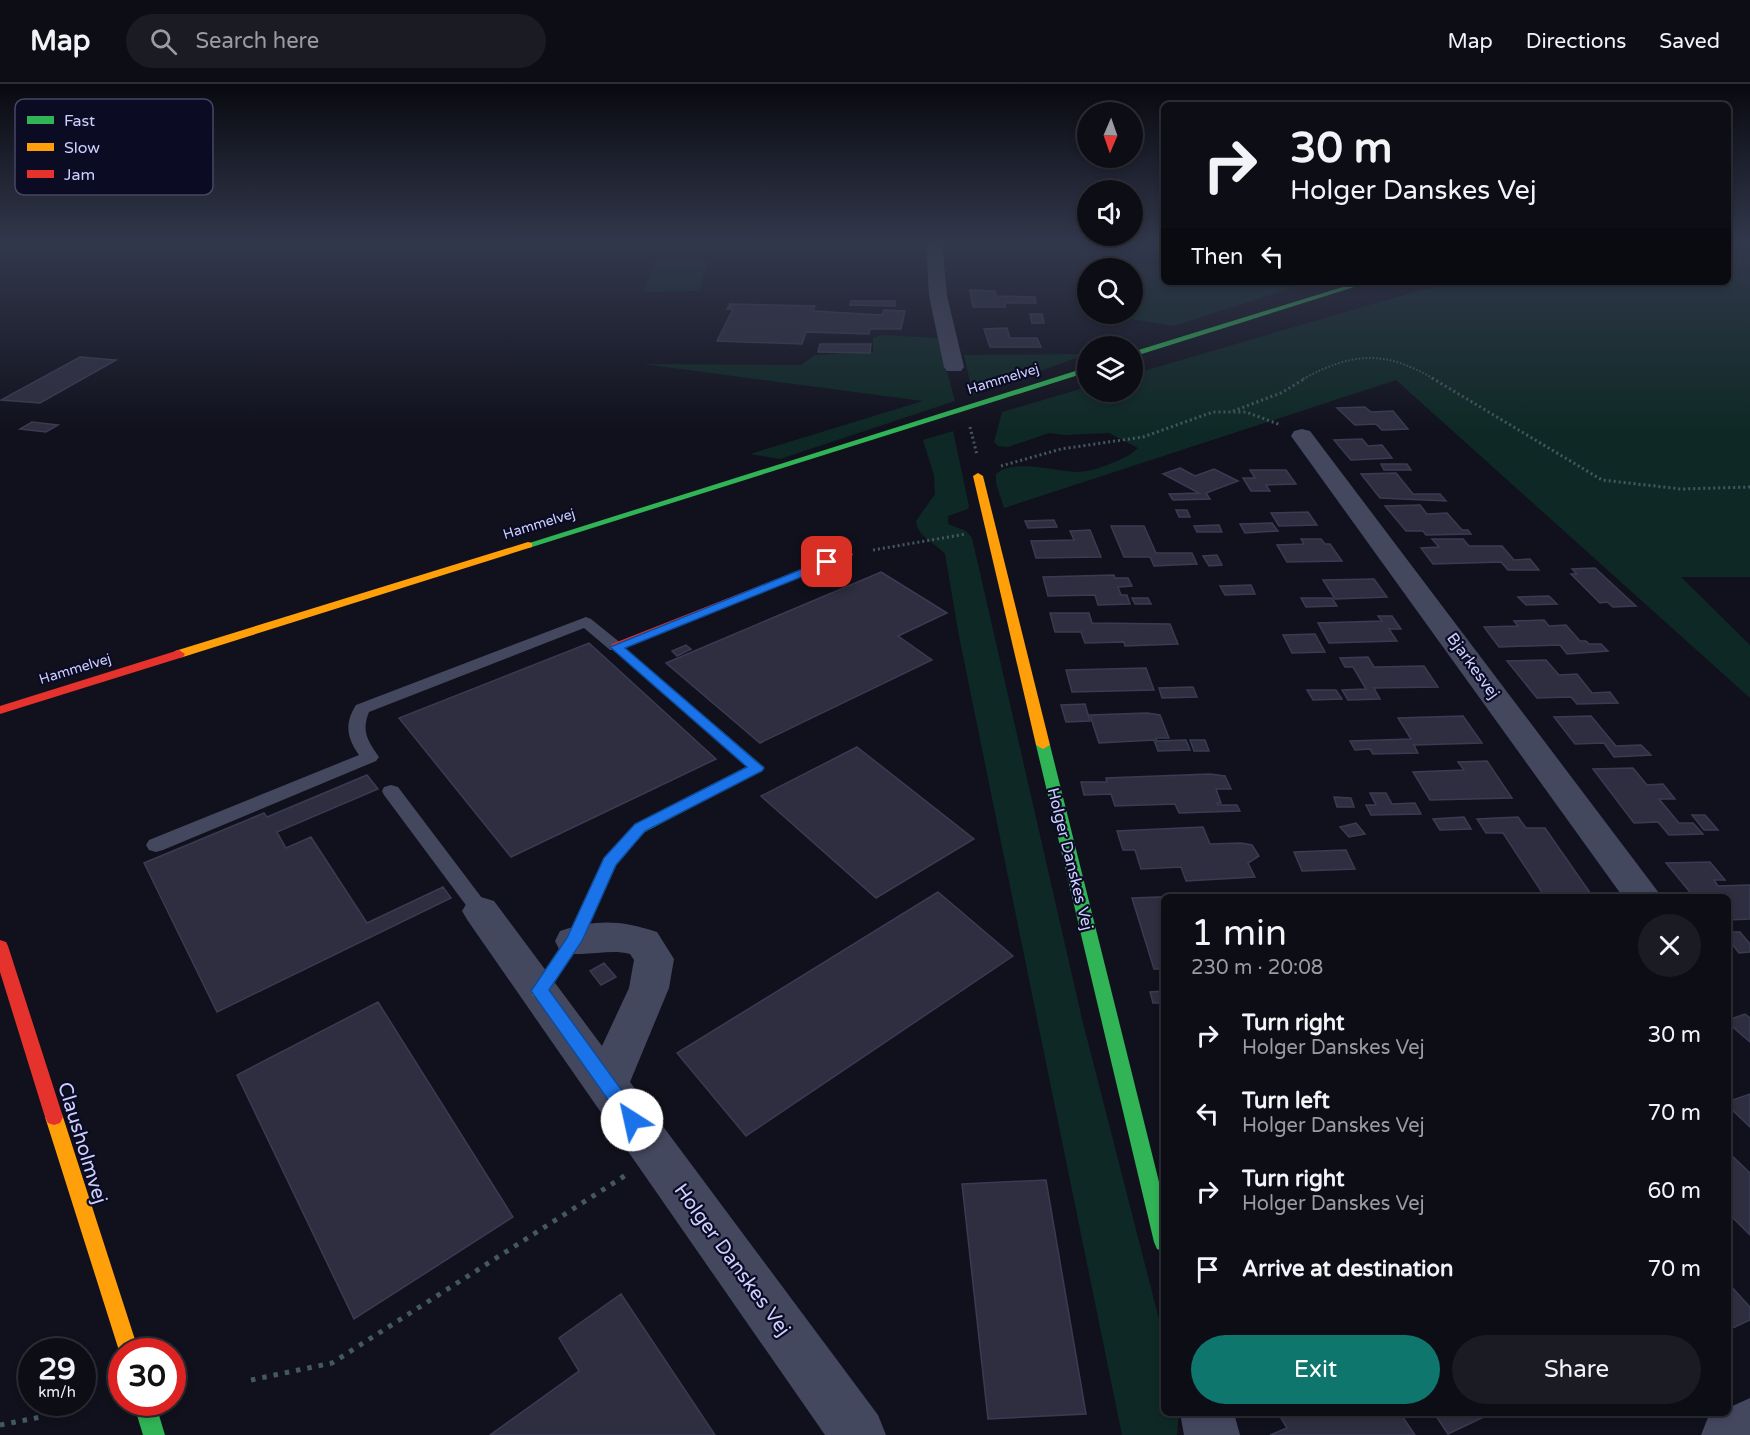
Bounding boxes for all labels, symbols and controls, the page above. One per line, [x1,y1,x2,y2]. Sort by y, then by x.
search box [126,14,546,68]
text: Map [30,24,90,58]
icon: search [147,25,180,58]
text: Search here [195,28,319,54]
text: Map [1447,29,1493,54]
text: Directions [1526,29,1626,54]
text: Saved [1659,29,1720,54]
legend [15,99,213,195]
north arrow [1077,102,1143,168]
map controls [1077,102,1143,402]
text: Fast [64,111,95,131]
text: 30 m [1290,123,1392,174]
icon: right [1191,126,1269,204]
text: Slow [64,138,100,158]
text: Jam [64,165,95,185]
text: Holger Danskes Vej [1290,174,1537,207]
button: sound [1077,180,1143,246]
icon: left [1256,240,1289,273]
text: Then [1191,244,1244,270]
button: search [1077,258,1143,324]
button: layers [1077,336,1143,402]
street label: Hammelvej [965,360,1041,398]
street label: Hammelvej [501,505,577,543]
pin [801,536,852,587]
icon: arrive [810,545,843,578]
street label: Bjarkesvej [1442,629,1504,703]
street label: Hammelvej [37,650,113,688]
street label: Holger Danskes Vej [1043,786,1097,932]
text: 1 min [1191,912,1287,955]
button: close [1638,914,1701,977]
text: 230 m · 20:08 [1191,956,1323,980]
text: Turn right [1242,1010,1344,1036]
icon: right [1191,1019,1224,1052]
text: 30 m [1647,1022,1701,1048]
text: Holger Danskes Vej [1242,1036,1425,1060]
street label: Clausholmvej [52,1079,112,1207]
position arrow [600,1088,664,1152]
text: Turn left [1242,1088,1330,1114]
icon: left [1191,1097,1224,1130]
text: 70 m [1647,1100,1701,1126]
text: Holger Danskes Vej [1242,1114,1425,1138]
text: Turn right [1242,1166,1344,1192]
icon: right [1191,1175,1224,1208]
text: 60 m [1647,1178,1701,1204]
street label: Holger Danskes Vej [669,1179,795,1341]
text: Holger Danskes Vej [1242,1192,1425,1216]
icon: arrive [1191,1253,1224,1286]
text: Arrive at destination [1242,1256,1453,1282]
text: 70 m [1647,1256,1701,1282]
button: Exit [1191,1335,1440,1404]
button: Share [1452,1335,1701,1404]
speed limit sign: 30 [108,1338,186,1416]
text: 29 [38,1351,76,1388]
text: km/h [38,1383,76,1401]

